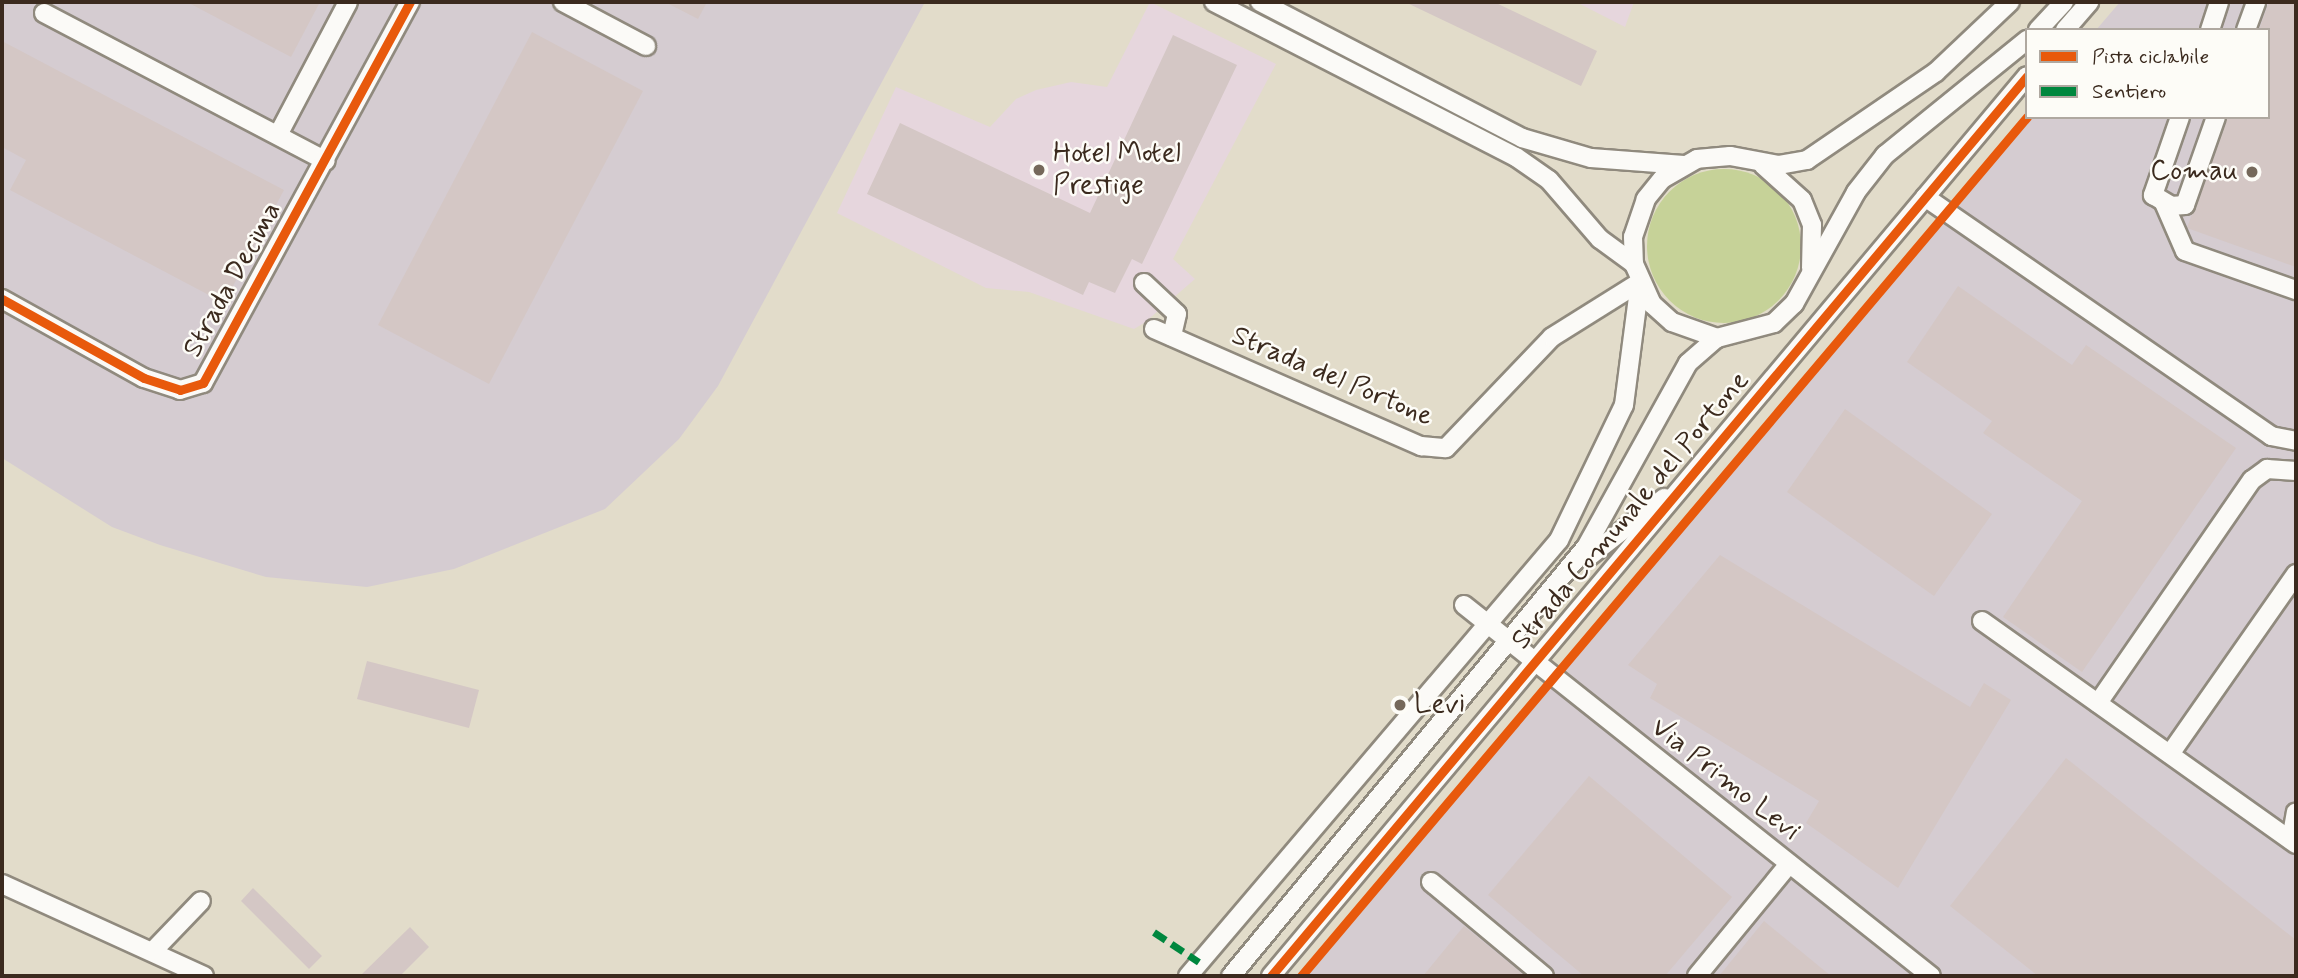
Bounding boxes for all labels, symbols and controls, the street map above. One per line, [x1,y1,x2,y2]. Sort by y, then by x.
legend [2025,28,2270,119]
text: Pista ciclabile [2092,43,2209,71]
text: Sentiero [2092,78,2166,106]
place label: Hotel Motel Prestige [1053,137,1181,203]
place label: Comau [2150,155,2238,189]
marker: Hotel Motel Prestige [1031,162,1047,178]
marker: Comau [2244,164,2260,180]
street label: Strada Decima [173,191,293,369]
street label: Strada del Portone [1226,319,1438,435]
street label: Strada Comunale del Portone [1505,366,1757,656]
place label: Levi [1414,688,1465,722]
marker: Levi [1392,697,1408,713]
street label: Via Primo Levi [1643,711,1807,849]

